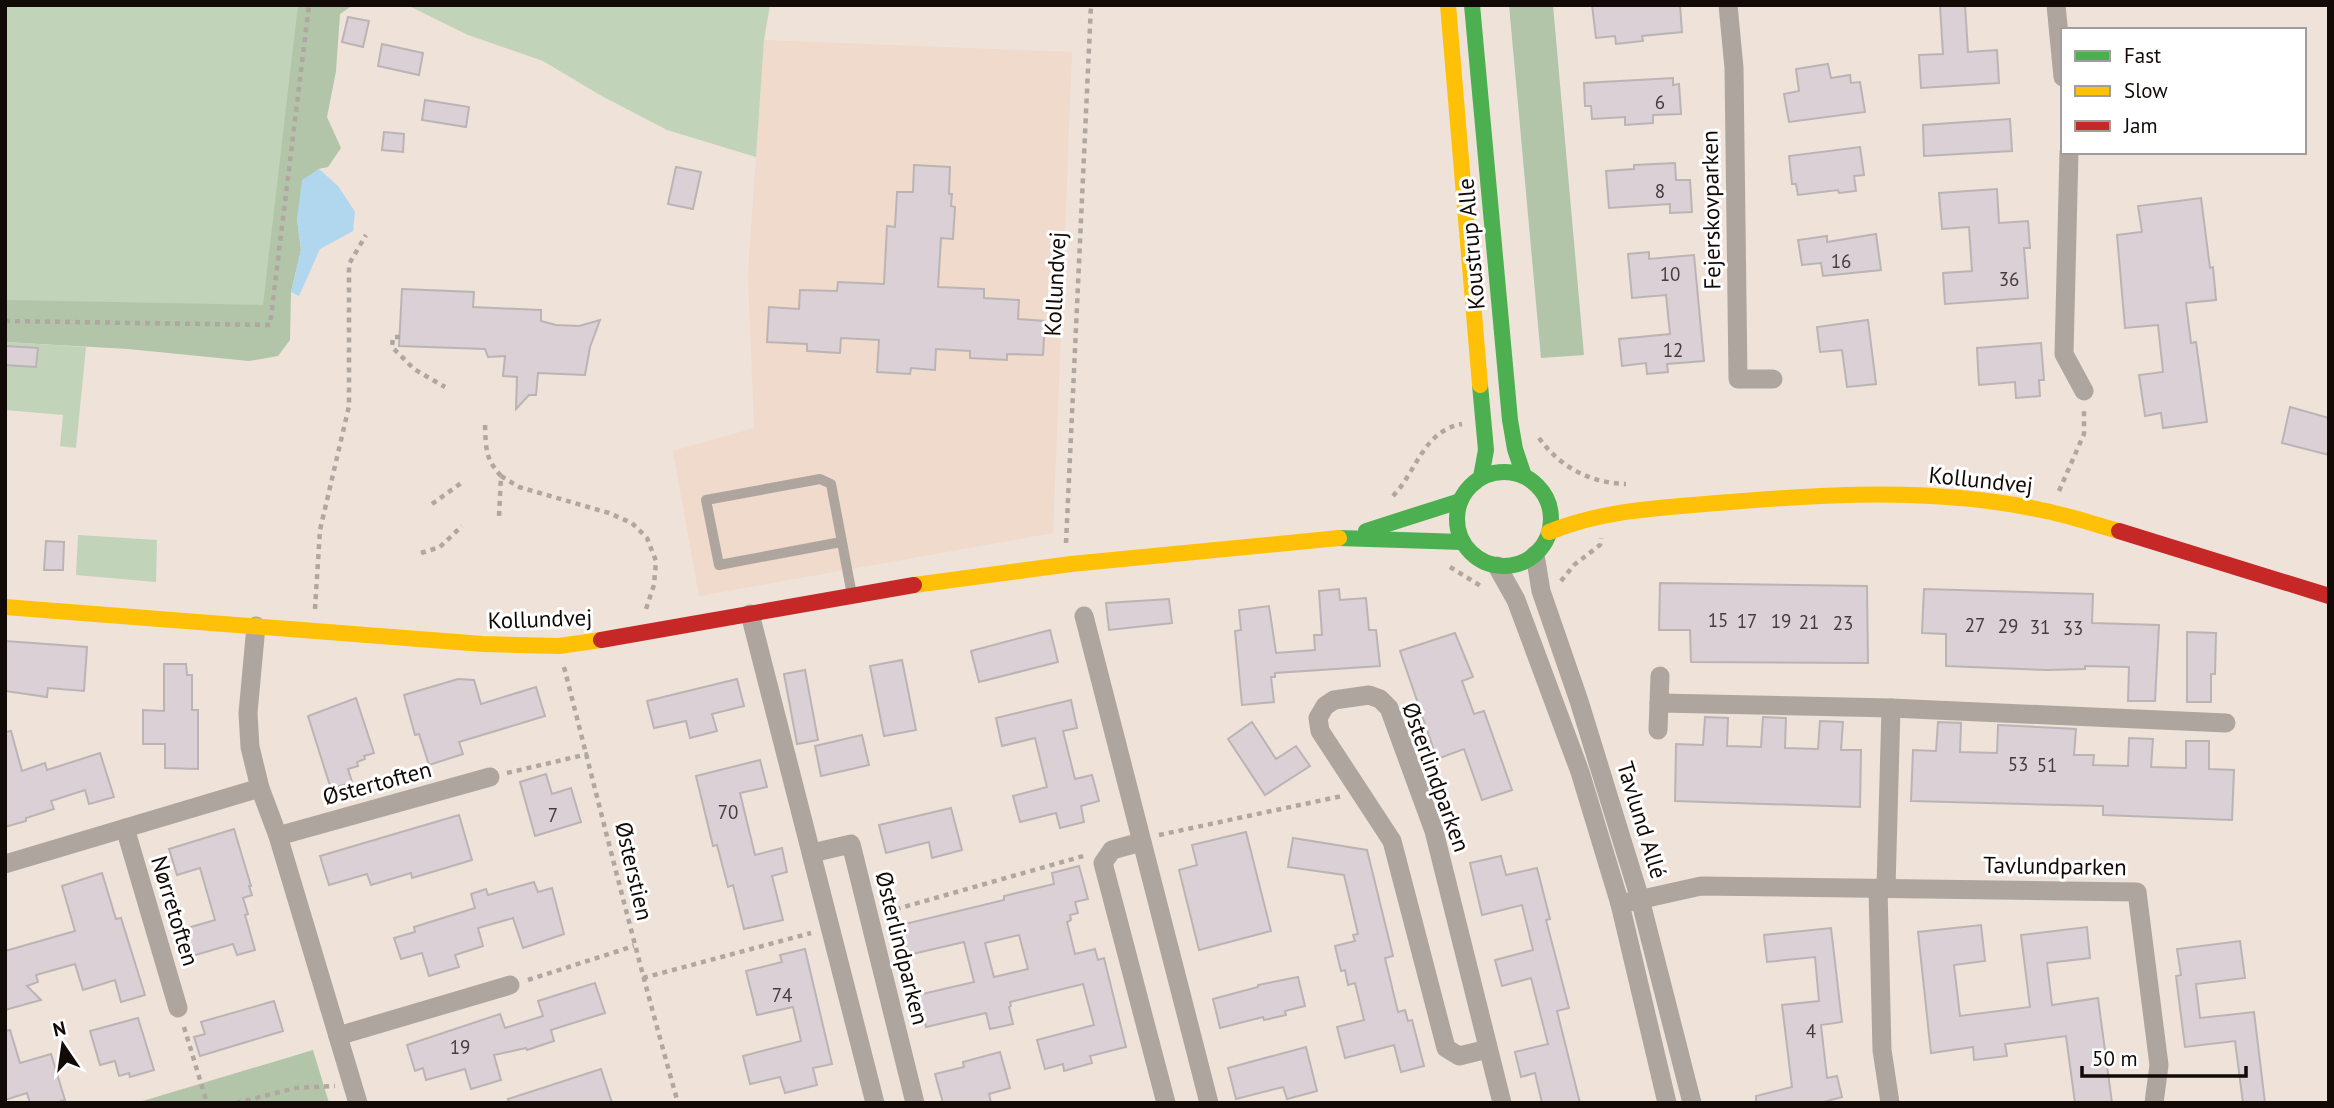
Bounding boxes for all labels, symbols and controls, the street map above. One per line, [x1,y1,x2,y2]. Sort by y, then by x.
legend [2061,28,2306,154]
text: Fast [2124,42,2161,69]
text: Slow [2124,77,2168,104]
house number: 6 [1655,90,1665,114]
text: Jam [2123,112,2158,139]
street label: Fejerskovparken [1695,130,1726,290]
street label: Koustrup Alle [1450,177,1491,311]
house number: 8 [1655,179,1665,203]
street label: Kollundvej [1037,231,1072,337]
house number: 16 [1831,249,1851,273]
house number: 10 [1660,262,1680,286]
house number: 36 [1999,267,2019,291]
house number: 12 [1663,338,1683,362]
street label: Kollundvej [1927,460,2035,499]
street label: Kollundvej [487,602,593,635]
house number: 15 [1708,608,1728,632]
house number: 17 [1737,609,1757,633]
house number: 19 [1771,609,1791,633]
house number: 21 [1799,610,1819,634]
house number: 23 [1833,611,1853,635]
house number: 27 [1965,613,1985,637]
house number: 29 [1998,614,2018,638]
house number: 31 [2030,615,2050,639]
house number: 33 [2063,616,2083,640]
street label: Østerlindparken [1396,698,1477,856]
house number: 53 [2008,752,2028,776]
house number: 51 [2037,753,2057,777]
street label: Østertoften [319,754,434,811]
street label: Tavlund Allé [1611,758,1674,882]
house number: 70 [718,800,738,824]
house number: 7 [548,803,558,827]
street label: Østerstien [609,819,660,923]
street label: Tavlundparken [1983,850,2127,881]
street label: Nørretoften [145,852,206,969]
street label: Østerlindparken [869,868,936,1028]
house number: 74 [772,983,792,1007]
north arrow [28,1010,98,1080]
text: N [50,1015,68,1042]
house number: 4 [1806,1019,1816,1043]
scale bar [2082,1034,2246,1078]
house number: 19 [450,1035,470,1059]
text: 50 m [2092,1045,2138,1072]

